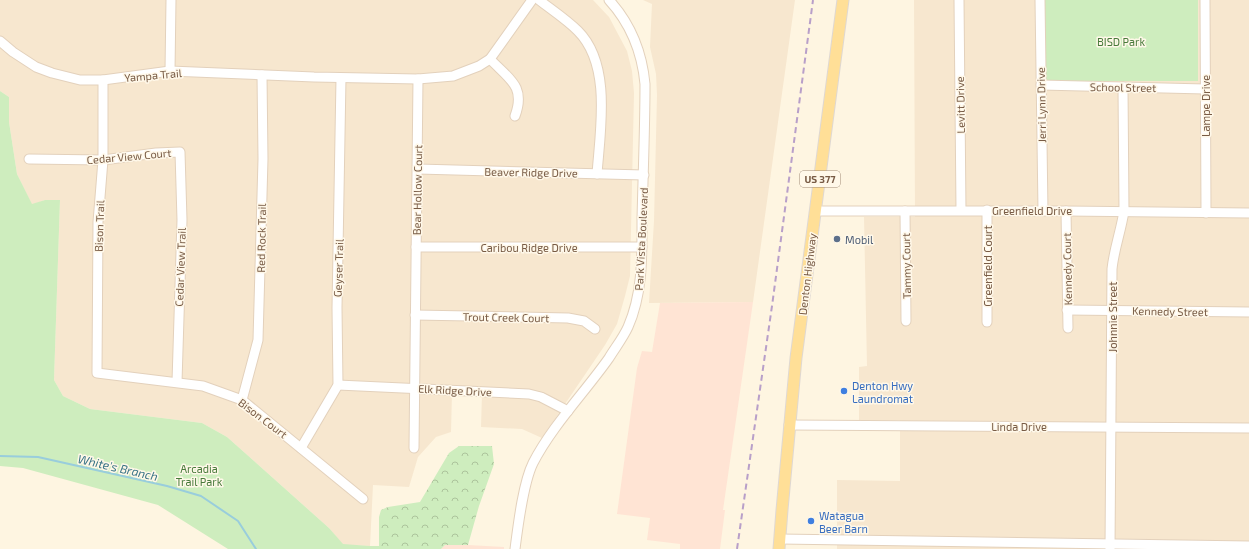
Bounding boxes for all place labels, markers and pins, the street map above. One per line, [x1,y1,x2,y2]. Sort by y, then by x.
place label: Mobil [845,233,874,246]
marker: Mobil [832,234,842,244]
place label: Denton Hwy Laundromat [852,379,913,405]
marker: Denton Hwy Laundromat [839,386,849,396]
place label: Watagua Beer Barn [819,509,868,535]
marker: Watagua Beer Barn [806,516,816,526]

